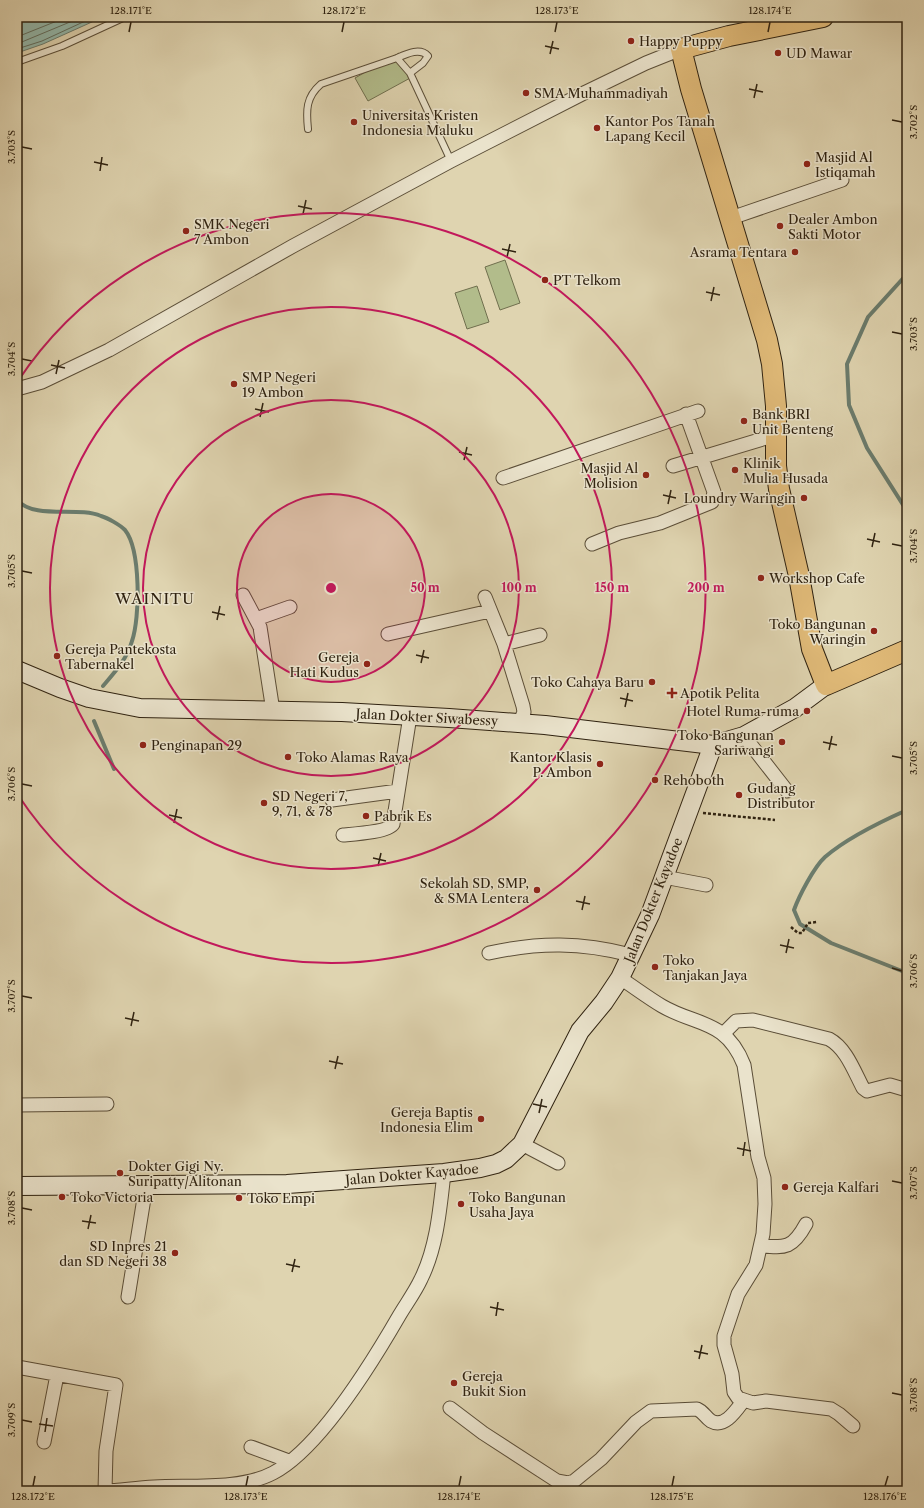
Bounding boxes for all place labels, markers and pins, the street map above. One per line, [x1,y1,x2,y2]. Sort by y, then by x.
place label: Happy Puppy [639,33,723,49]
marker: Happy Puppy [626,36,636,46]
place label: UD Mawar [786,45,853,61]
marker: UD Mawar [773,48,783,58]
place label: SMA Muhammadiyah [534,85,668,101]
marker: SMA Muhammadiyah [521,88,531,98]
place label: Universitas Kristen Indonesia Maluku [362,107,478,138]
place label: Kantor Pos Tanah Lapang Kecil [605,113,715,144]
marker: Universitas Kristen Indonesia Maluku [349,117,359,127]
marker: Kantor Pos Tanah Lapang Kecil [592,123,602,133]
place label: Masjid Al Istiqamah [815,149,876,180]
marker: Masjid Al Istiqamah [802,159,812,169]
place label: Dealer Ambon Sakti Motor [788,211,878,242]
place label: SMK Negeri 7 Ambon [194,216,269,247]
marker: Dealer Ambon Sakti Motor [775,221,785,231]
marker: SMK Negeri 7 Ambon [181,226,191,236]
place label: Asrama Tentara [689,244,787,260]
marker: Asrama Tentara [790,247,800,257]
place label: PT Telkom [553,272,621,288]
marker: PT Telkom [540,275,550,285]
place label: SMP Negeri 19 Ambon [242,369,316,400]
marker: SMP Negeri 19 Ambon [229,379,239,389]
place label: Bank BRI Unit Benteng [752,406,833,437]
marker: Bank BRI Unit Benteng [739,416,749,426]
place label: Klinik Mulia Husada [743,455,828,486]
place label: Masjid Al Molision [580,460,638,491]
marker: Klinik Mulia Husada [730,465,740,475]
marker: Masjid Al Molision [641,470,651,480]
place label: Loundry Waringin [684,490,796,506]
marker: Loundry Waringin [799,493,809,503]
place label: Workshop Cafe [768,570,865,586]
marker: Workshop Cafe [756,573,766,583]
centre of rings [324,581,338,595]
place label: Toko Bangunan Waringin [769,616,866,647]
marker: Toko Bangunan Waringin [869,626,879,636]
place label: Gereja Pantekosta Tabernakel [65,641,177,672]
place label: Gereja Hati Kudus [289,649,359,680]
marker: Gereja Pantekosta Tabernakel [52,651,62,661]
marker: Gereja Hati Kudus [362,659,372,669]
place label: Toko Cahaya Baru [531,674,644,690]
marker: Toko Cahaya Baru [647,677,657,687]
place label: Apotik Pelita [679,685,760,701]
marker: Apotik Pelita [667,688,677,698]
place label: Hotel Ruma-ruma [686,703,799,719]
marker: Hotel Ruma-ruma [802,706,812,716]
place label: Toko Bangunan Sariwangi [677,727,774,758]
place label: Penginapan 29 [151,737,242,753]
marker: Toko Bangunan Sariwangi [777,737,787,747]
marker: Penginapan 29 [138,740,148,750]
place label: Toko Alamas Raya [296,749,409,765]
place label: Kantor Klasis P. Ambon [510,749,592,780]
marker: Toko Alamas Raya [283,752,293,762]
marker: Kantor Klasis P. Ambon [595,759,605,769]
place label: Rehoboth [663,772,724,788]
marker: Rehoboth [650,775,660,785]
place label: Gudang Distributor [747,780,816,811]
place label: SD Negeri 7, 9, 71, & 78 [272,788,348,819]
marker: Gudang Distributor [734,790,744,800]
marker: SD Negeri 7, 9, 71, & 78 [259,798,269,808]
place label: Pabrik Es [374,808,432,824]
marker: Pabrik Es [361,811,371,821]
place label: Sekolah SD, SMP, & SMA Lentera [420,875,529,906]
marker: Sekolah SD, SMP, & SMA Lentera [532,885,542,895]
place label: Toko Tanjakan Jaya [663,952,748,983]
marker: Toko Tanjakan Jaya [650,962,660,972]
place label: Gereja Baptis Indonesia Elim [380,1104,473,1135]
marker: Gereja Baptis Indonesia Elim [476,1114,486,1124]
place label: Dokter Gigi Ny. Suripatty/Alitonan [128,1158,242,1189]
marker: Dokter Gigi Ny. Suripatty/Alitonan [115,1168,125,1178]
place label: Gereja Kalfari [793,1179,879,1195]
marker: Gereja Kalfari [780,1182,790,1192]
place label: Toko Victoria [70,1189,154,1205]
place label: Toko Bangunan Usaha Jaya [469,1189,566,1220]
place label: Toko Empi [247,1190,315,1206]
marker: Toko Victoria [57,1192,67,1202]
marker: Toko Empi [234,1193,244,1203]
marker: Toko Bangunan Usaha Jaya [456,1199,466,1209]
place label: SD Inpres 21 dan SD Negeri 38 [59,1238,168,1269]
marker: SD Inpres 21 dan SD Negeri 38 [170,1248,180,1258]
place label: Gereja Bukit Sion [462,1368,526,1399]
marker: Gereja Bukit Sion [449,1378,459,1388]

